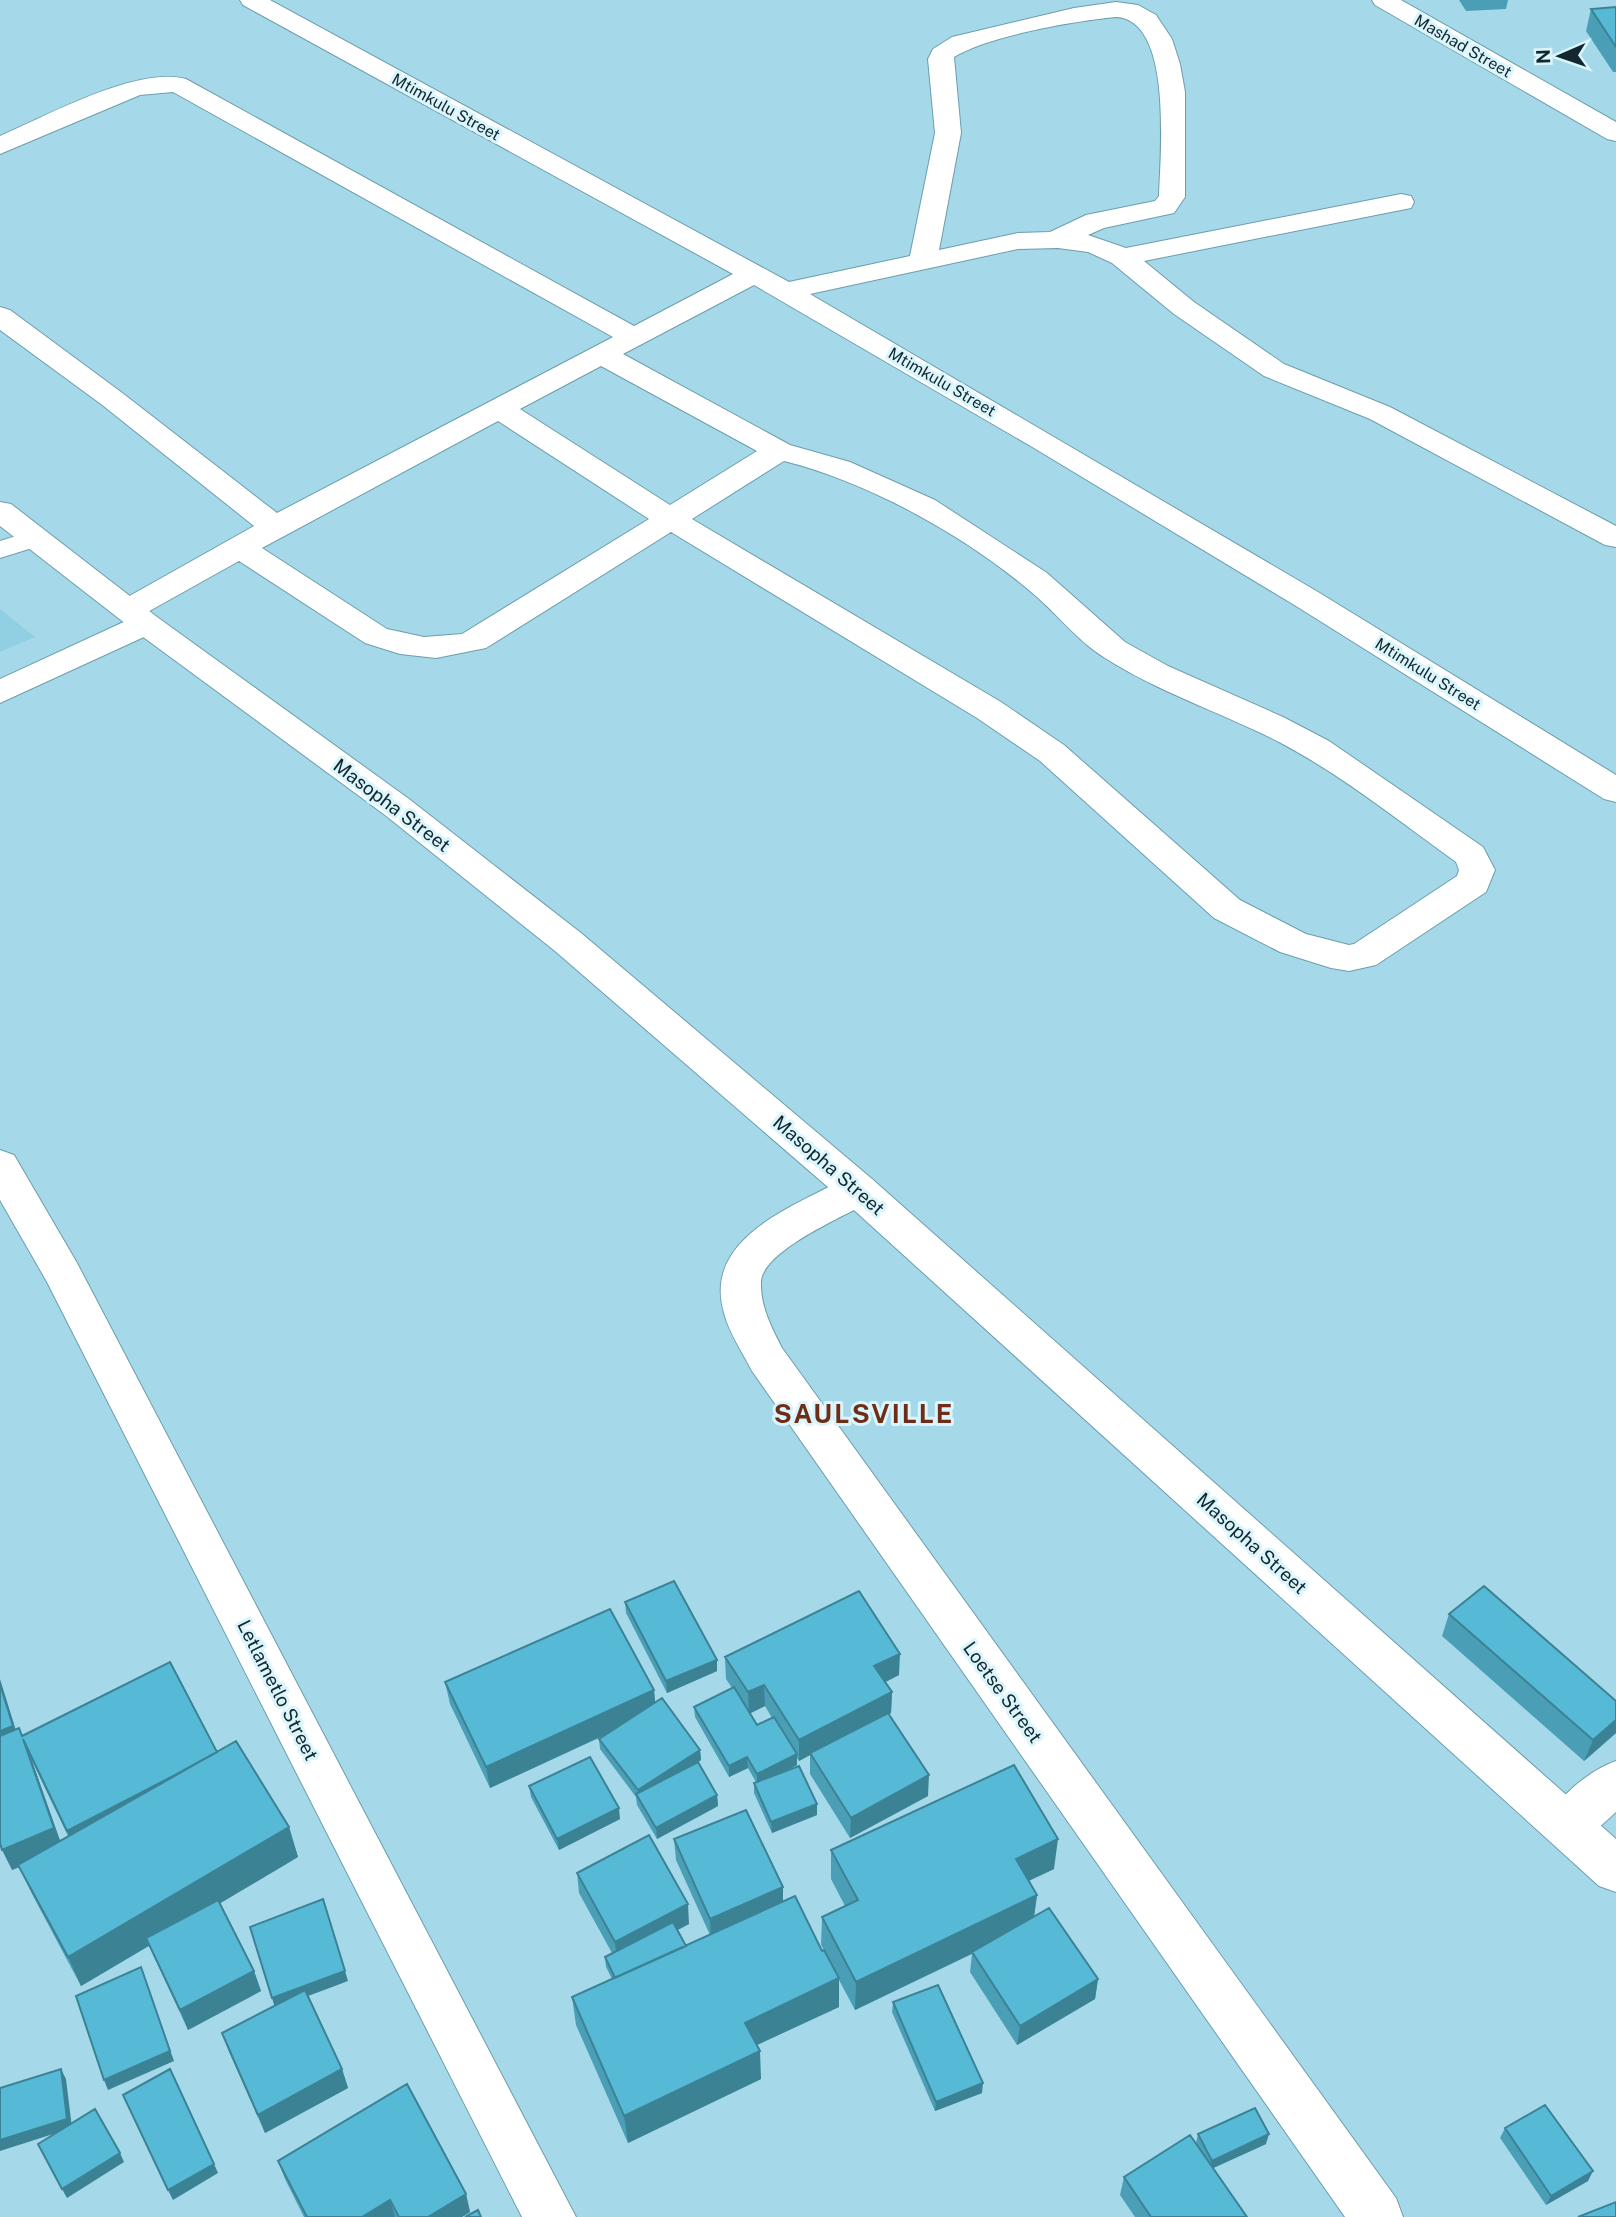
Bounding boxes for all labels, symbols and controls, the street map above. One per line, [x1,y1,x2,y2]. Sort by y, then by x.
street label: Mashad Street [1411,10,1515,82]
north arrow [1525,21,1595,91]
text: N [1532,49,1554,64]
street label: Mtimkulu Street [389,69,503,145]
street label: Mtimkulu Street [885,344,999,420]
street label: Mtimkulu Street [1372,634,1484,714]
street label: Masopha Street [329,754,455,856]
street label: Masopha Street [769,1111,889,1219]
district label: SAULSVILLE [774,1398,954,1429]
street label: Masopha Street [1192,1488,1312,1598]
street label: Letlametlo Street [233,1616,323,1764]
street label: Loetse Street [959,1637,1047,1747]

